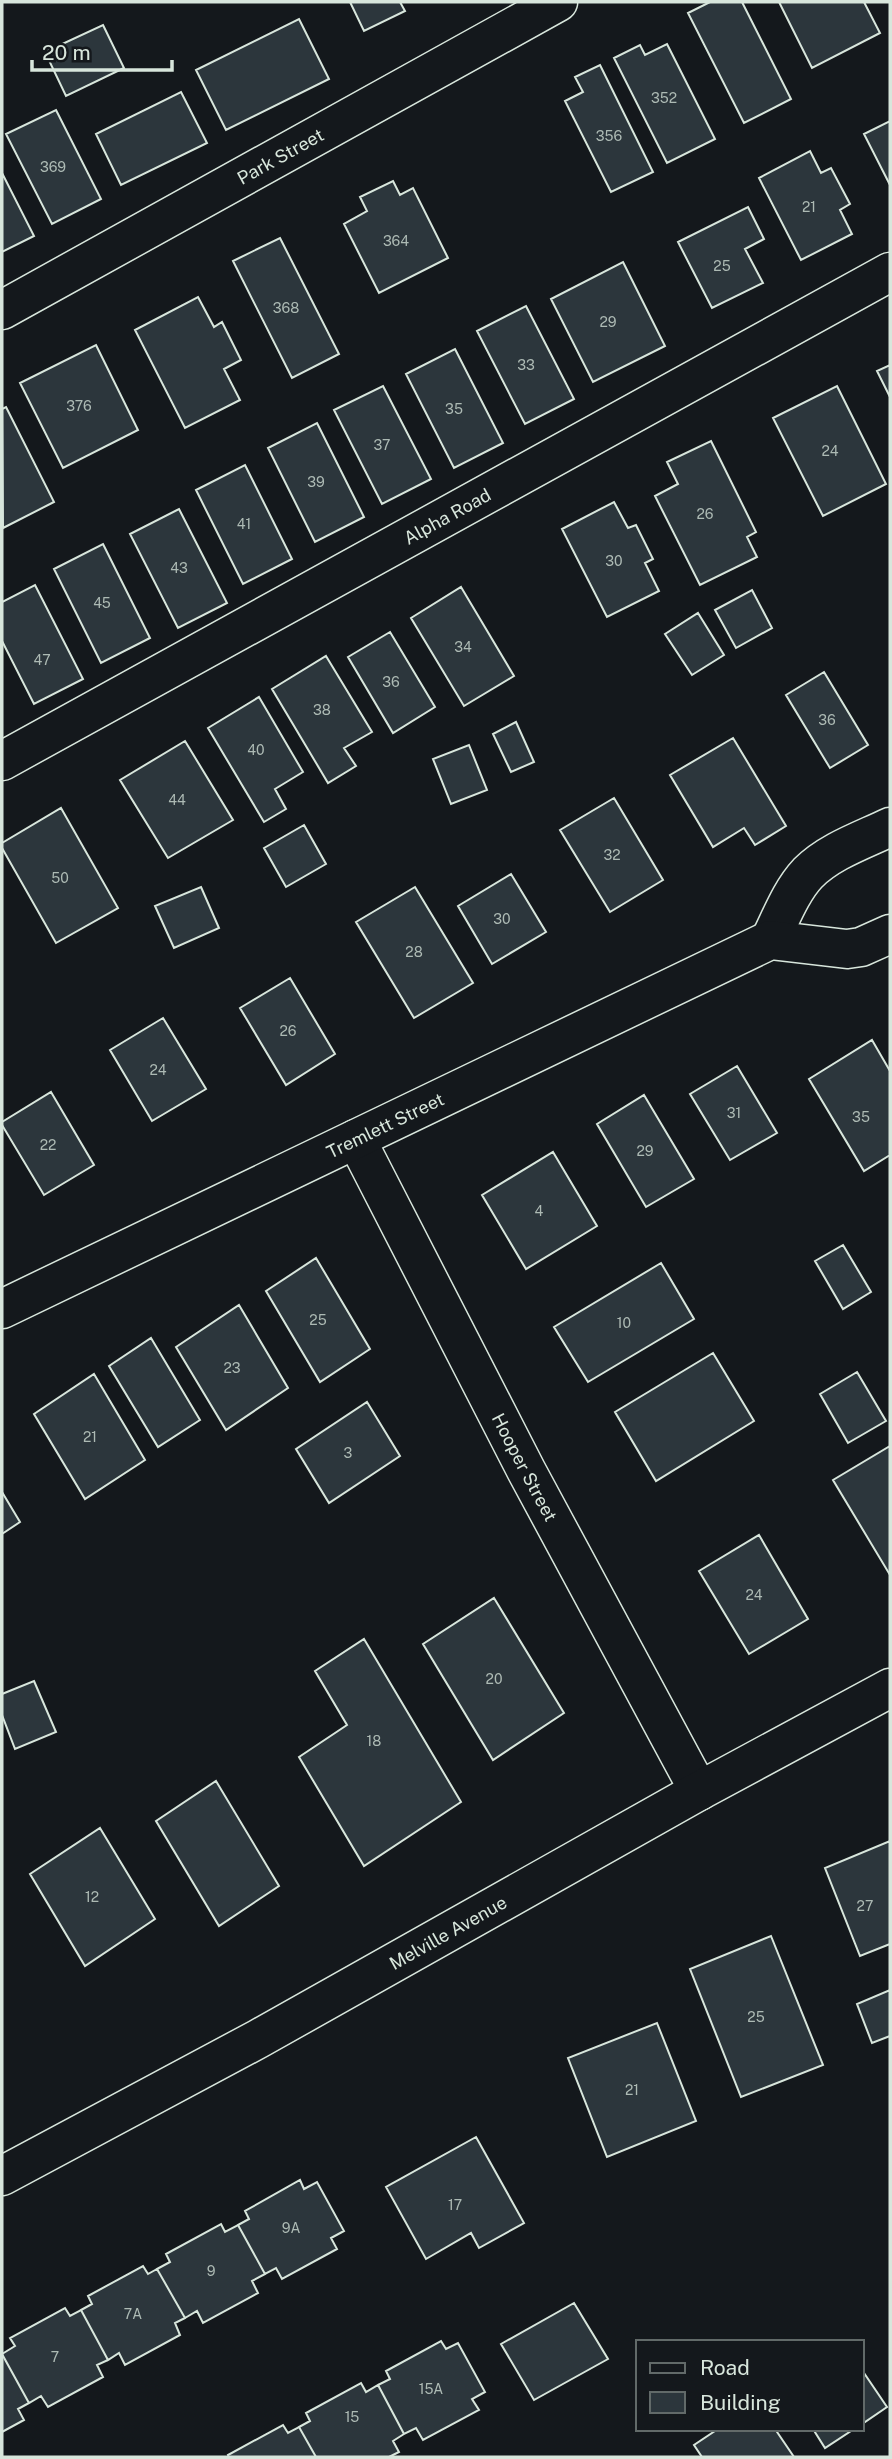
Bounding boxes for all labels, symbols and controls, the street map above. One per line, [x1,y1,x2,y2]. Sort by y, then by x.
scale bar [32,28,172,72]
text: 20 m [42,40,91,65]
house number: 352 [651,90,677,106]
street label: Park Street [233,124,327,188]
house number: 356 [596,128,623,144]
house number: 369 [40,159,66,175]
house number: 21 [802,199,816,215]
house number: 364 [383,233,409,249]
house number: 25 [713,258,731,274]
house number: 368 [273,300,299,316]
house number: 29 [599,314,617,330]
house number: 33 [517,357,535,373]
house number: 376 [66,398,92,414]
house number: 35 [445,401,463,417]
house number: 37 [374,437,390,453]
house number: 24 [821,443,839,459]
house number: 39 [307,474,325,490]
street label: Alpha Road [400,484,494,548]
house number: 26 [696,506,714,522]
house number: 41 [237,516,251,532]
house number: 30 [605,553,623,569]
house number: 43 [170,560,188,576]
house number: 45 [93,595,111,611]
house number: 34 [454,639,472,655]
house number: 47 [33,652,51,668]
house number: 36 [382,674,400,690]
house number: 38 [313,702,331,718]
house number: 36 [818,712,836,728]
house number: 40 [247,742,265,758]
house number: 44 [168,792,186,808]
house number: 32 [603,847,621,863]
house number: 50 [51,870,69,886]
house number: 30 [493,911,511,927]
house number: 28 [405,944,423,960]
house number: 26 [279,1023,297,1039]
house number: 24 [149,1062,167,1078]
street label: Tremlett Street [323,1088,447,1162]
house number: 31 [727,1105,741,1121]
house number: 35 [852,1109,870,1125]
house number: 22 [40,1137,56,1153]
house number: 29 [636,1143,654,1159]
house number: 4 [535,1203,544,1219]
house number: 25 [309,1312,327,1328]
house number: 10 [617,1315,631,1331]
house number: 23 [223,1360,241,1376]
street label: Hooper Street [488,1410,562,1525]
house number: 21 [83,1429,97,1445]
house number: 3 [344,1445,353,1461]
house number: 24 [745,1587,763,1603]
house number: 20 [486,1671,502,1687]
house number: 18 [367,1733,381,1749]
house number: 12 [85,1889,99,1905]
street label: Melville Avenue [385,1891,510,1974]
house number: 27 [857,1898,873,1914]
house number: 25 [747,2009,765,2025]
house number: 21 [625,2082,639,2098]
house number: 17 [448,2197,462,2213]
house number: 9A [282,2220,300,2236]
house number: 9 [207,2263,216,2279]
house number: 7A [124,2306,142,2322]
legend [636,2340,864,2431]
house number: 7 [51,2349,59,2365]
text: Road [700,2355,750,2380]
house number: 15A [419,2381,443,2397]
text: Building [700,2390,781,2415]
house number: 15 [345,2409,359,2425]

